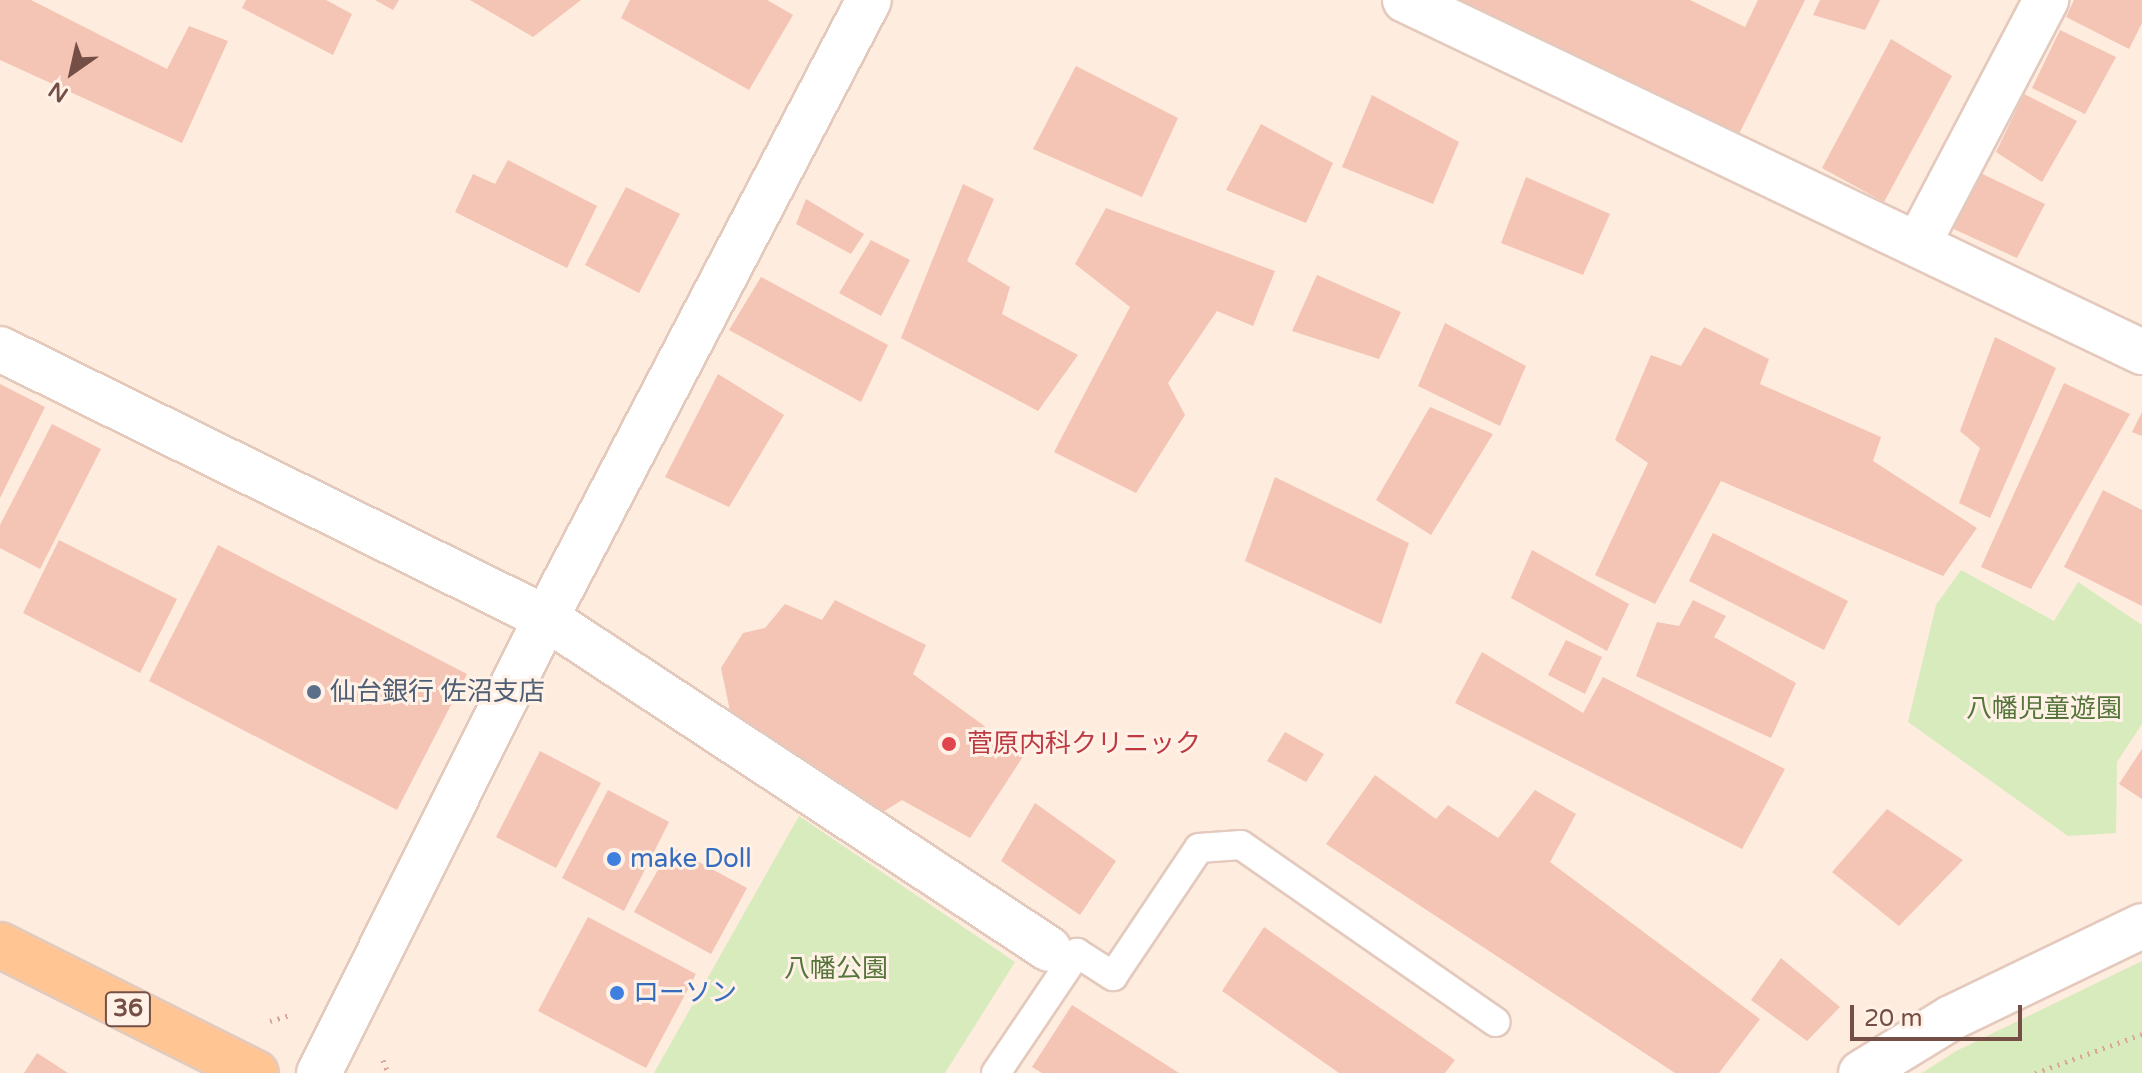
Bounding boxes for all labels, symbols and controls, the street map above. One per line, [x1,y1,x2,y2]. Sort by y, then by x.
north arrow [32,32,112,112]
text: N [44,76,73,108]
place label: 仙台銀行 佐沼支店 [330,676,545,708]
marker: 仙台銀行 佐沼支店 [305,683,323,701]
park label: 八幡児童遊園 [1966,693,2122,725]
place label: 菅原内科クリニック [967,728,1201,760]
marker: 菅原内科クリニック [938,733,960,755]
place label: make Doll [630,843,752,875]
marker: make Doll [605,850,623,868]
park label: 八幡公園 [784,953,888,985]
place label: ローソン [633,977,737,1009]
marker: ローソン [608,984,626,1002]
road number: 36 [104,989,152,1029]
scale bar [1854,989,2026,1039]
text: 20 m [1864,1004,1922,1033]

